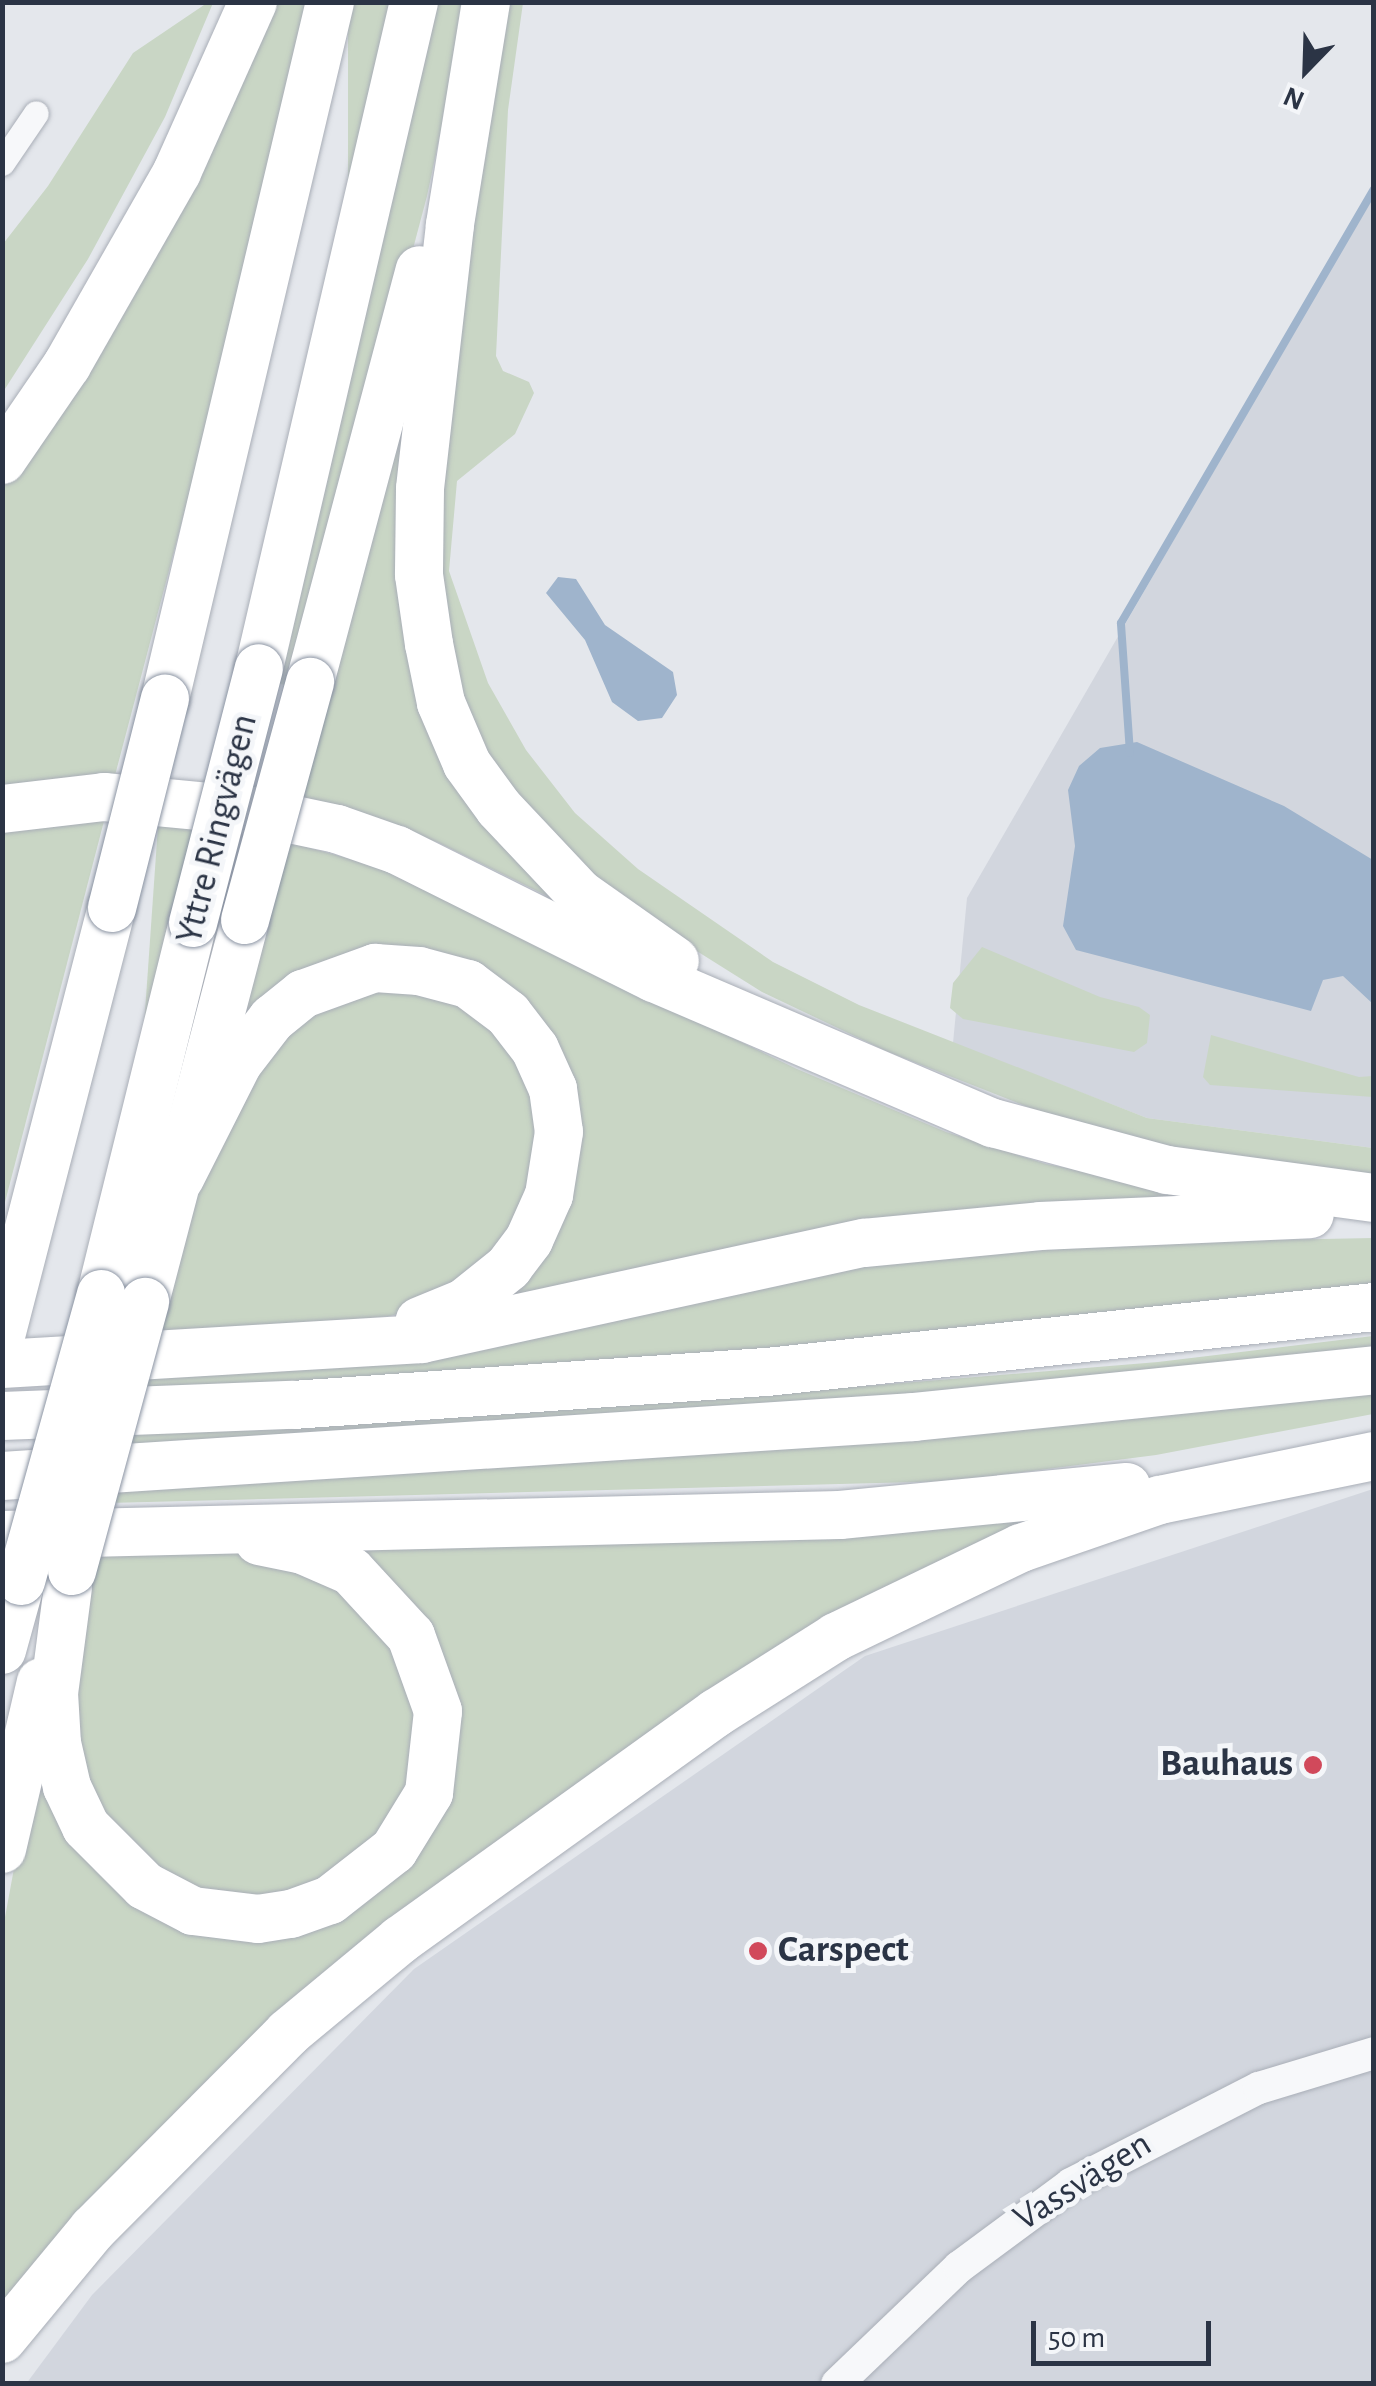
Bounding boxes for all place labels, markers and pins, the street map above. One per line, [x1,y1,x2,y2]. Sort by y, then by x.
place label: Bauhaus [1160,1742,1293,1788]
marker: Bauhaus [1302,1754,1324,1776]
place label: Carspect [778,1928,909,1974]
marker: Carspect [747,1940,769,1962]

